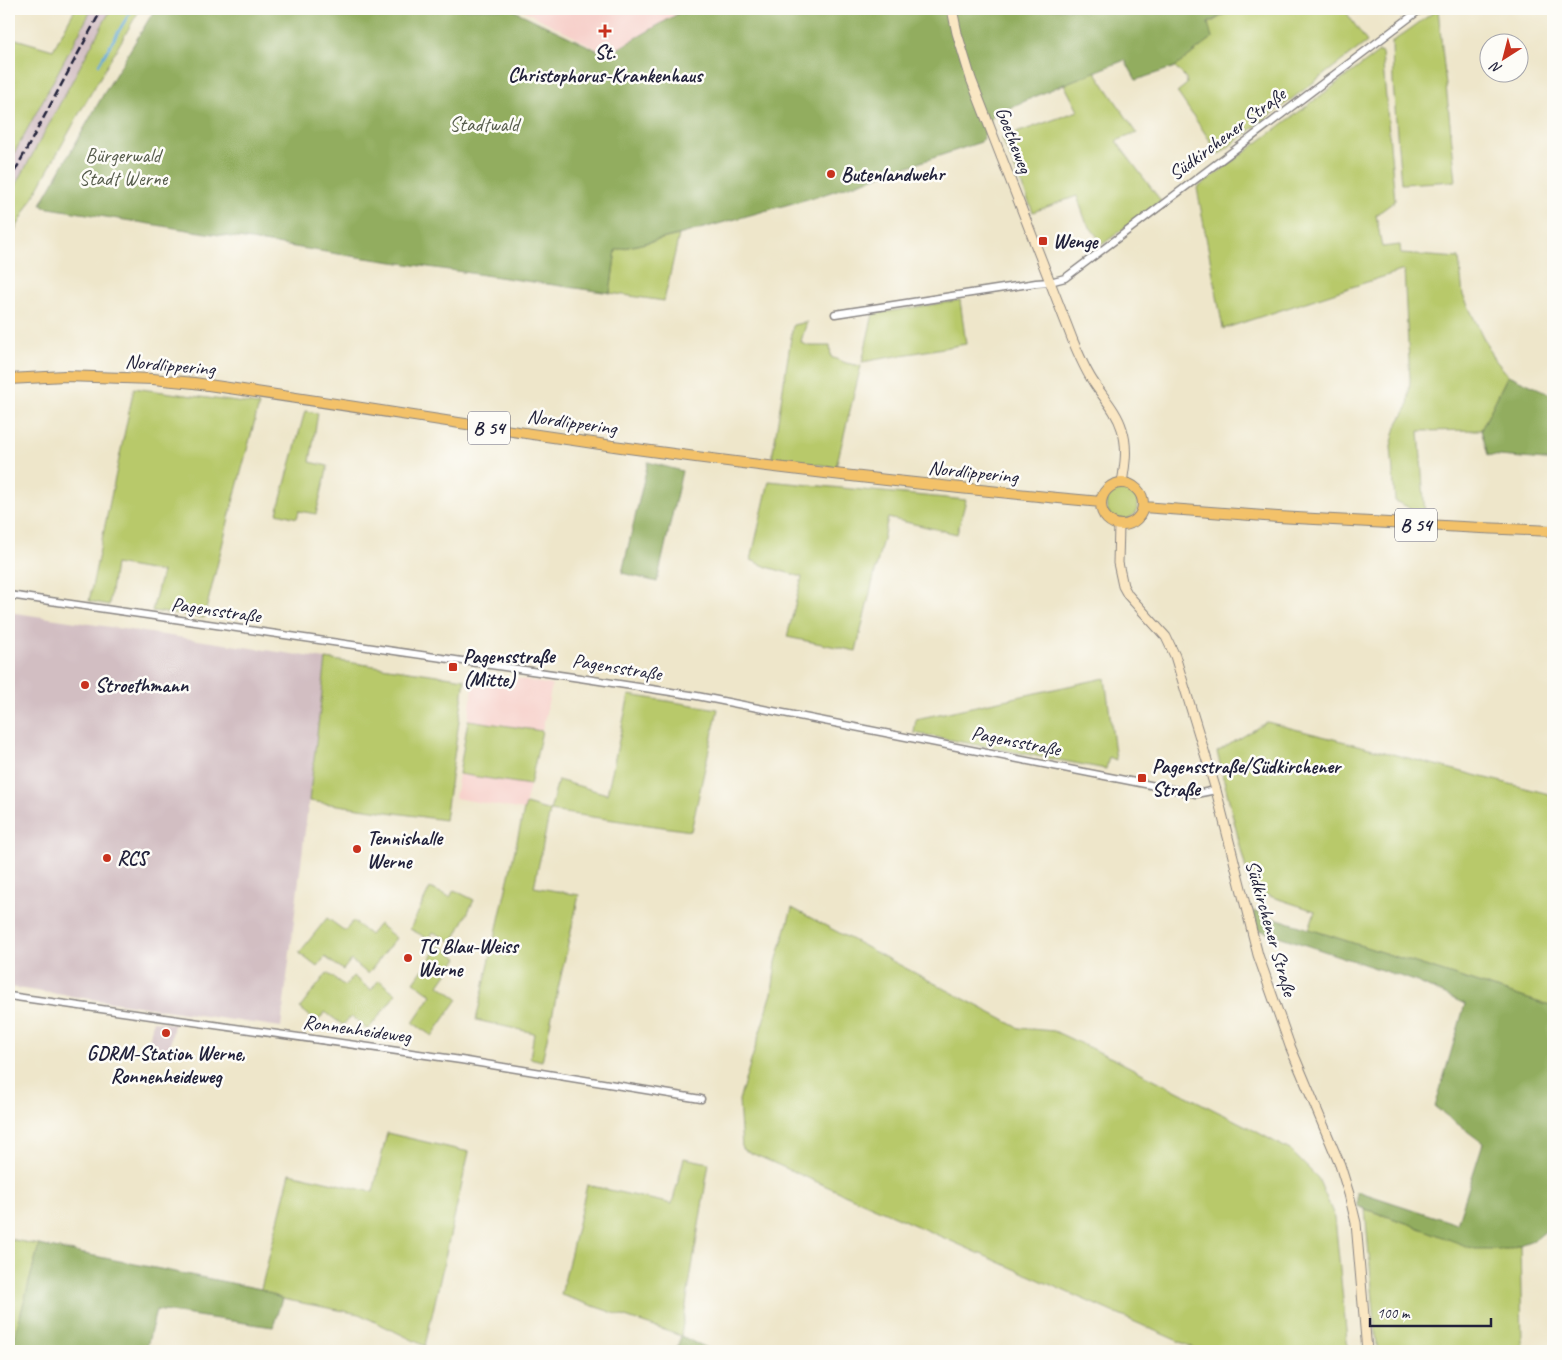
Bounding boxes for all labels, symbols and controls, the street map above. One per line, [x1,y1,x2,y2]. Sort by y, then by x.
marker: St. Christophorus-Krankenhaus [598,24,612,38]
north arrow [1480,32,1530,82]
place label: St. Christophorus-Krankenhaus [508,40,704,88]
text: N [1486,57,1505,78]
street label: Südkirchener Straße [1163,81,1292,186]
street label: Goetheweg [990,103,1038,178]
park label: Stadtwald [449,112,522,137]
park label: Bürgerwald Stadt Werne [79,143,169,191]
place label: Butenlandwehr [841,162,947,187]
marker: Butenlandwehr [825,168,837,180]
place label: Wenge [1053,229,1099,254]
marker: Wenge [1037,235,1049,247]
street label: Nordlippering [124,349,218,382]
street label: Nordlippering [526,403,620,441]
road number: B 54 [468,412,510,444]
street label: Nordlippering [927,455,1021,489]
road number: B 54 [1395,508,1437,542]
street label: Pagensstraße [170,591,264,629]
place label: Pagensstraße (Mitte) [463,644,557,692]
street label: Pagensstraße [571,648,665,687]
marker: Pagensstraße (Mitte) [447,661,459,673]
place label: Stroethmann [95,673,189,698]
marker: Stroethmann [79,679,91,691]
street label: Pagensstraße [969,720,1064,762]
place label: Pagensstraße/Südkirchener Straße [1152,754,1343,802]
marker: Pagensstraße/Südkirchener Straße [1136,772,1148,784]
place label: Tennishalle Werne [367,826,444,874]
marker: Tennishalle Werne [351,843,363,855]
place label: RCS [117,846,150,871]
marker: RCS [101,852,113,864]
street label: Südkirchener Straße [1240,857,1303,1000]
place label: TC Blau-Weiss Werne [418,934,520,982]
marker: TC Blau-Weiss Werne [402,952,414,964]
street label: Ronnenheideweg [301,1009,414,1049]
marker: GDRM-Station Werne, Ronnenheideweg [160,1027,172,1039]
place label: GDRM-Station Werne, Ronnenheideweg [87,1041,245,1089]
scale bar [1370,1295,1491,1327]
text: 100 m [1377,1304,1411,1323]

